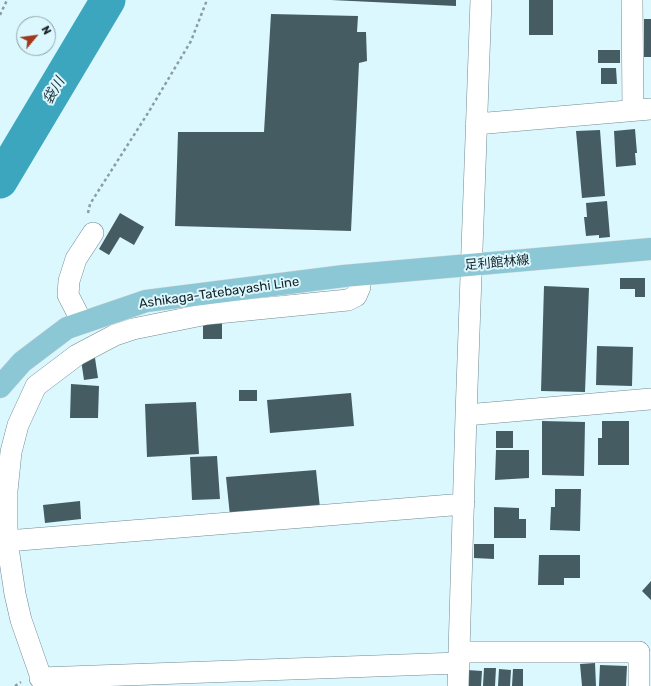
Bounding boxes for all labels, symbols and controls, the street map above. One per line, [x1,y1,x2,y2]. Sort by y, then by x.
north arrow [16,16,56,56]
text: N [38,24,54,37]
water label: 袋川 [40,75,68,107]
street label: 足利館林線 [464,252,530,274]
street label: Ashikaga-Tatebayashi Line [138,274,300,312]

